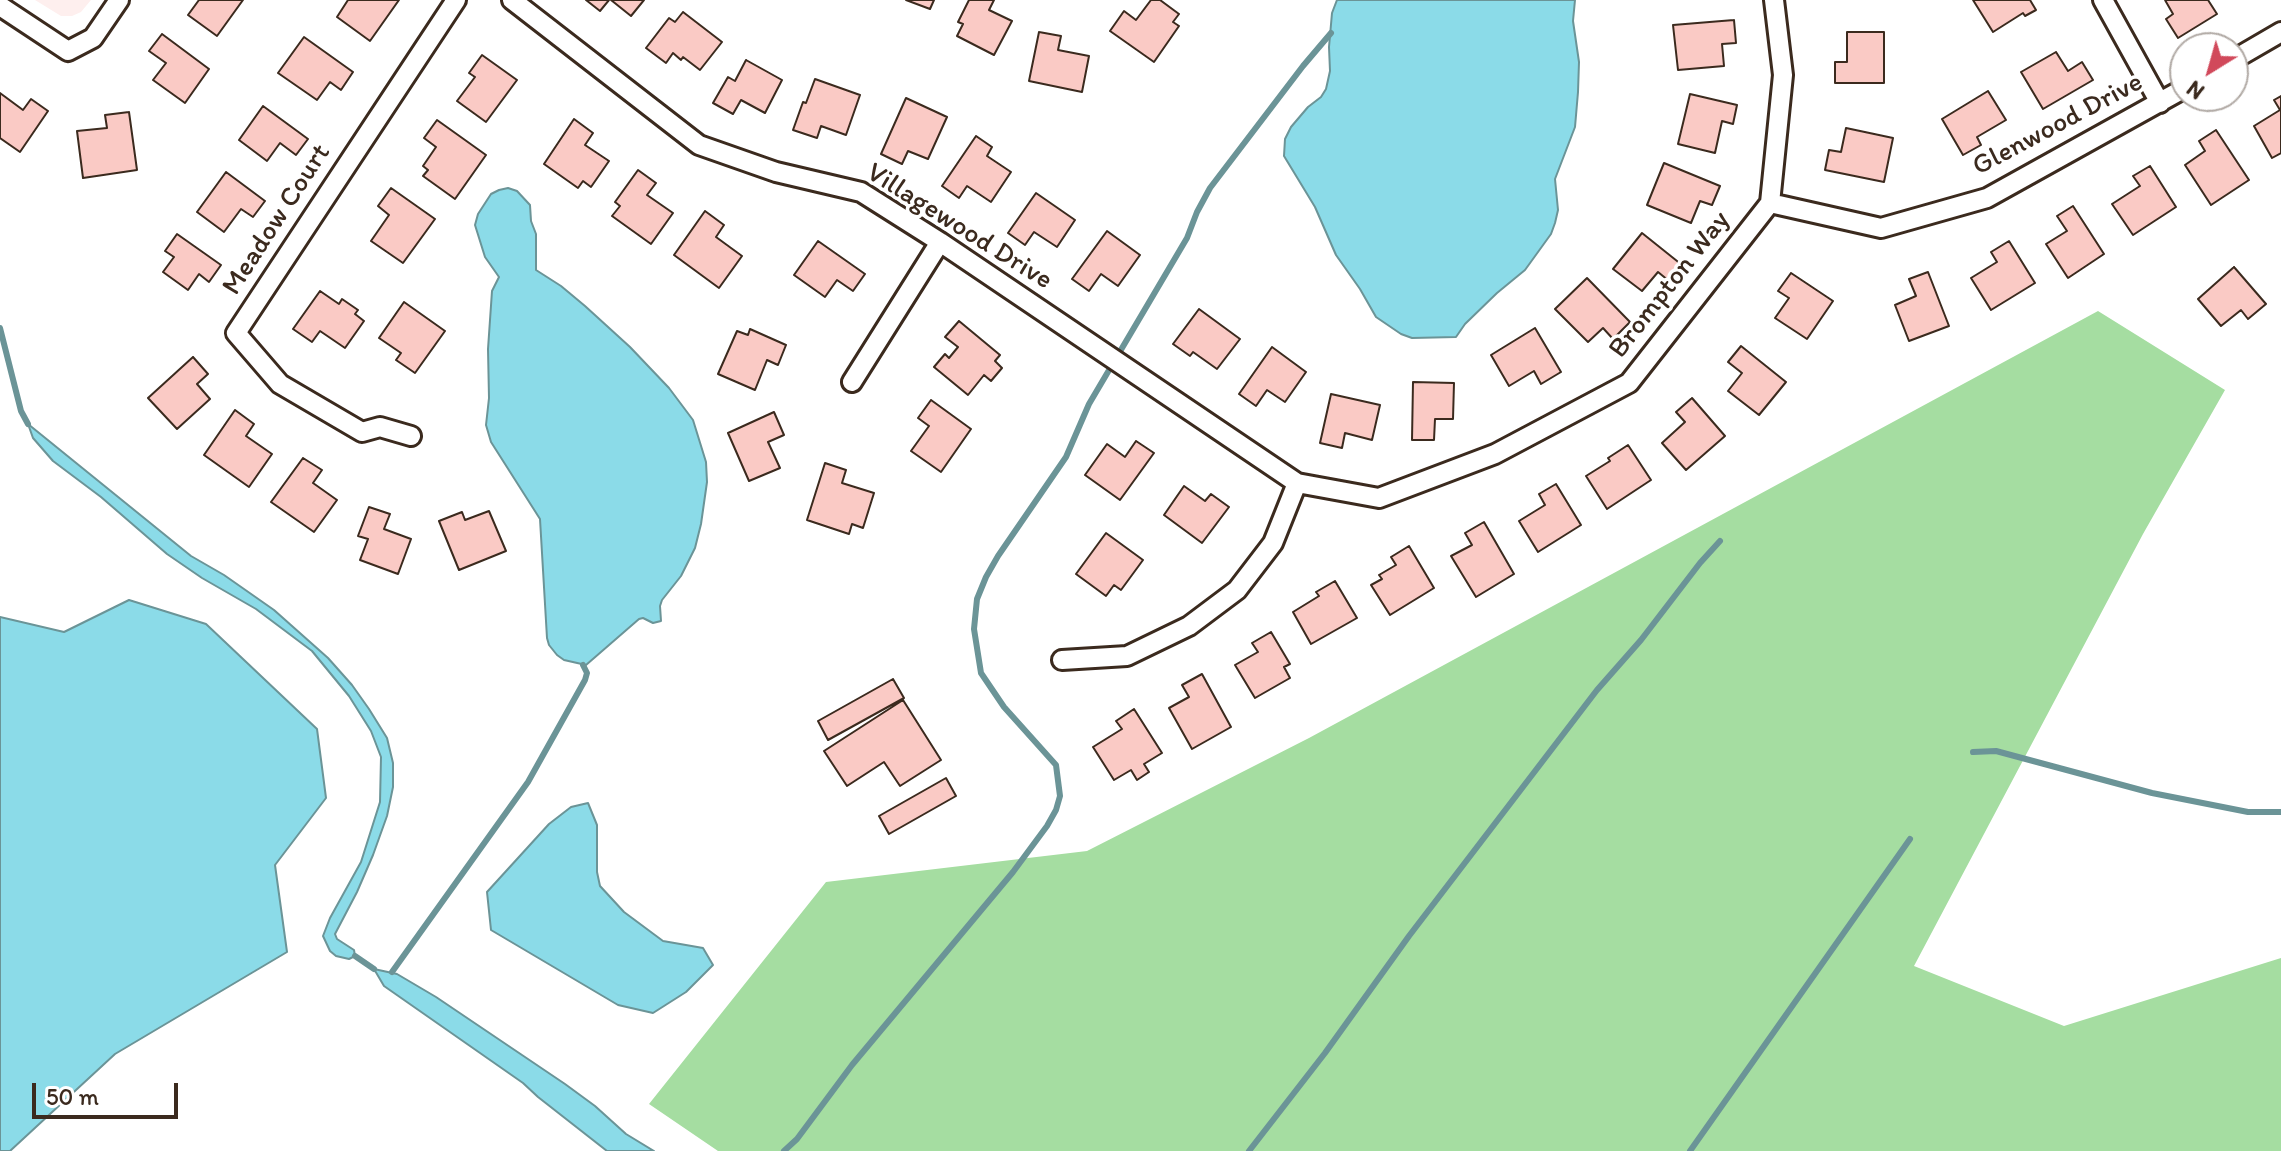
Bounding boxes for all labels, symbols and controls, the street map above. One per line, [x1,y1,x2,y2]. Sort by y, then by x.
north arrow [2169,32,2249,112]
street label: Glenwood Drive [1967,66,2149,184]
text: N [2181,75,2210,105]
street label: Meadow Court [216,138,338,302]
street label: Villagewood Drive [860,156,1058,298]
street label: Brompton Way [1602,205,1738,365]
scale bar [36,1067,182,1117]
text: 50 m [46,1082,99,1111]

